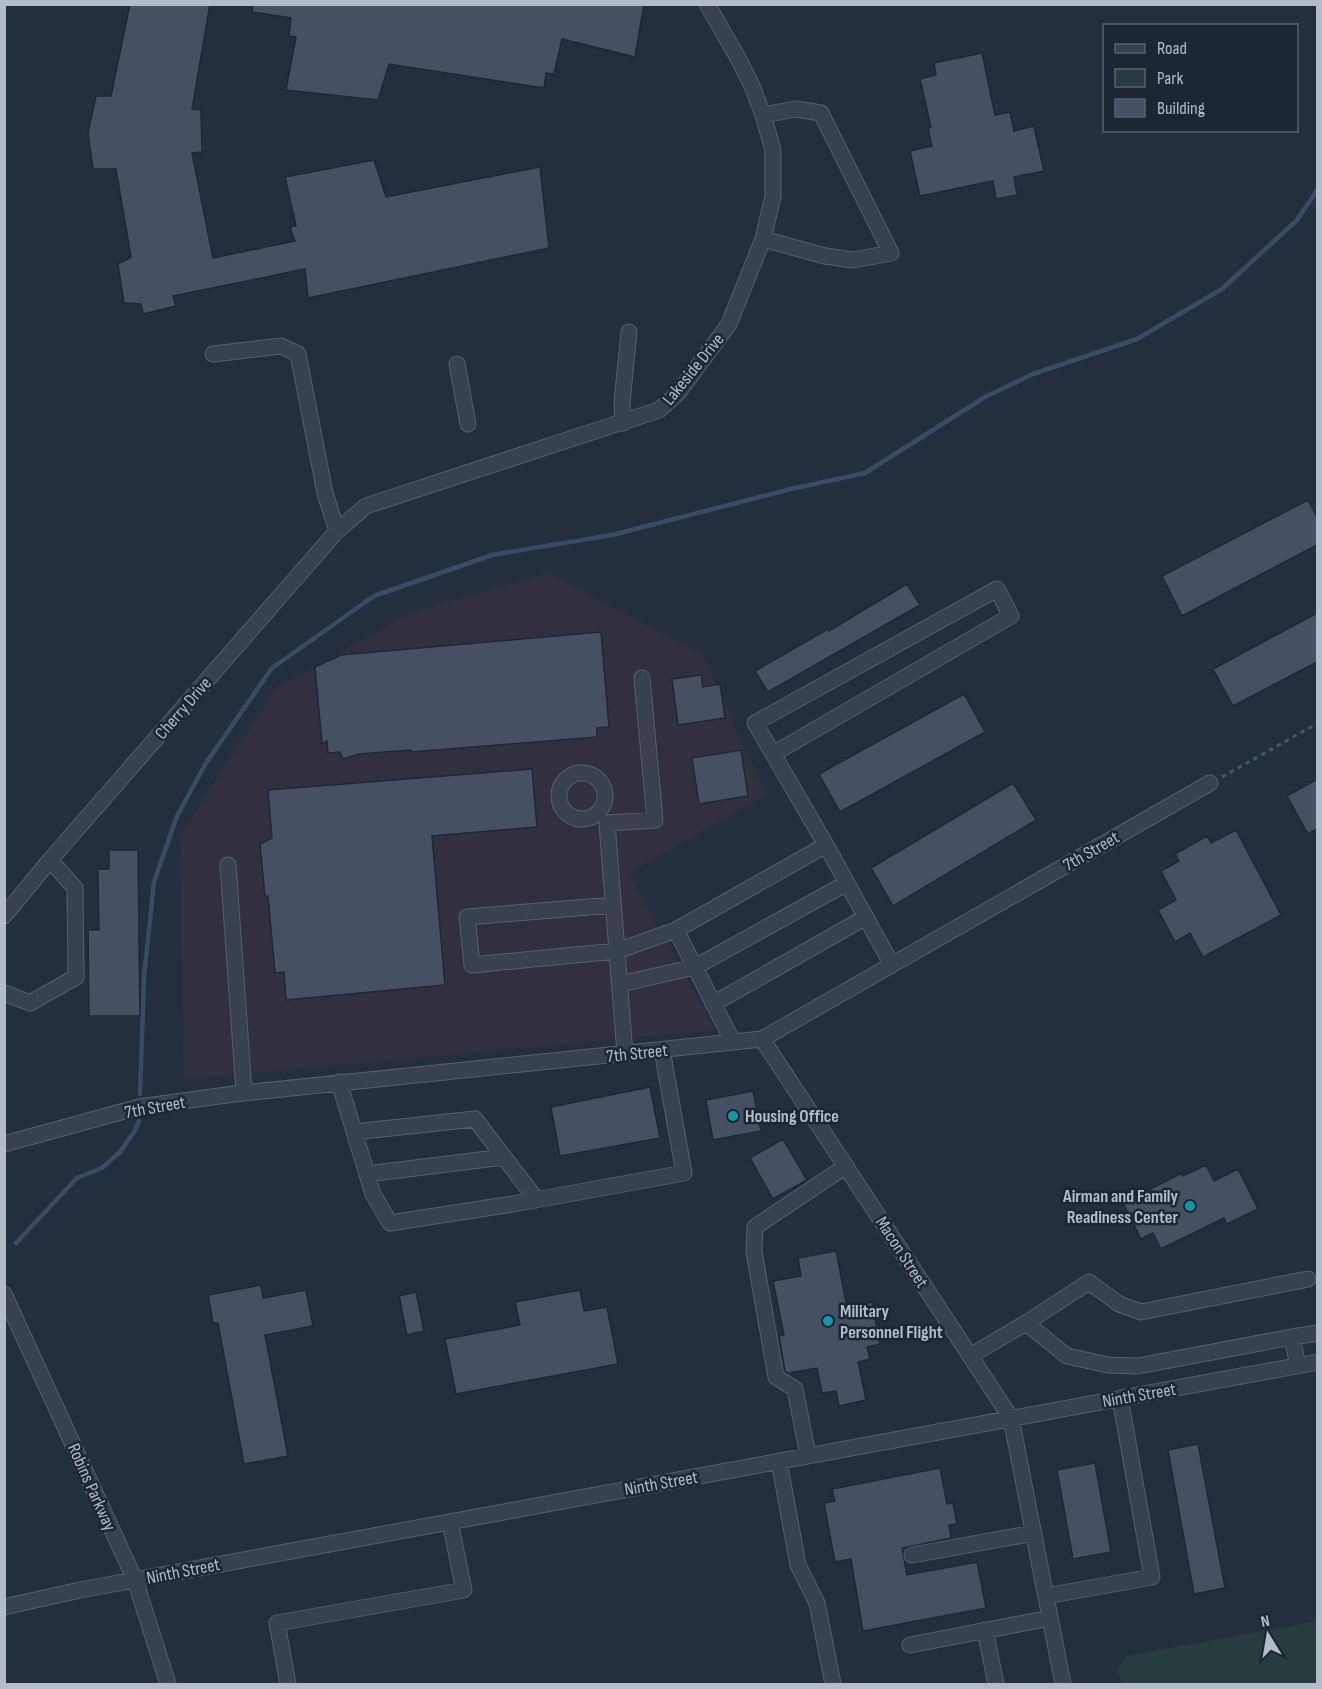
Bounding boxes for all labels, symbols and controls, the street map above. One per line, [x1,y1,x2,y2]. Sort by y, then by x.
legend [1103,24,1298,132]
text: Road [1157,38,1187,59]
text: Park [1157,68,1183,89]
text: Building [1157,98,1205,119]
street label: Lakeside Drive [658,329,729,409]
street label: Cherry Drive [151,673,216,744]
street label: 7th Street [1059,827,1124,876]
street label: 7th Street [605,1040,669,1067]
street label: 7th Street [123,1092,188,1123]
place label: Housing Office [745,1106,839,1127]
marker: Housing Office [726,1109,740,1123]
place label: Airman and Family Readiness Center [1062,1186,1179,1228]
marker: Airman and Family Readiness Center [1183,1199,1197,1213]
street label: Macon Street [871,1213,933,1292]
place label: Military Personnel Flight [840,1301,943,1343]
marker: Military Personnel Flight [821,1314,835,1328]
street label: Ninth Street [1101,1379,1178,1412]
street label: Robins Parkway [63,1440,120,1534]
street label: Ninth Street [623,1467,700,1500]
street label: Ninth Street [145,1554,222,1589]
north arrow [1238,1605,1298,1665]
text: N [1259,1612,1271,1632]

